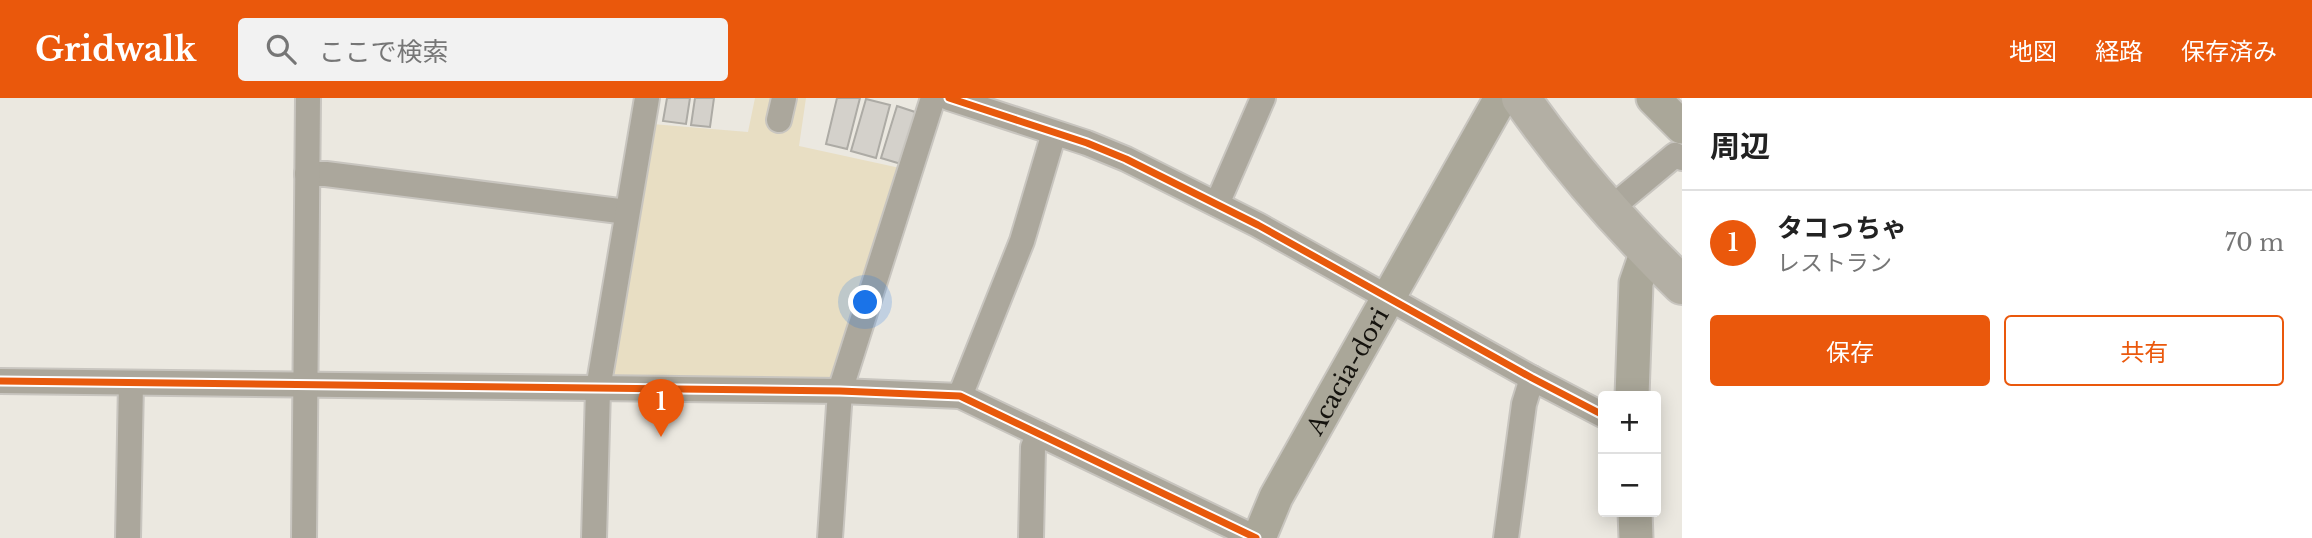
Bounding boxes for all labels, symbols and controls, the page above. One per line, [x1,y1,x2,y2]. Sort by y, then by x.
search box [238,18,728,81]
text: Gridwalk [35,29,196,70]
icon: search [262,30,300,68]
text: ここで検索 [318,36,448,68]
text: 地図 [2009,37,2057,66]
text: 経路 [2095,37,2143,66]
text: 保存済み [2181,37,2277,66]
text: 周辺 [1710,128,1770,165]
text: タコっちゃ [1777,212,1907,244]
text: 1 [1728,229,1738,257]
text: 70 m [2225,229,2284,257]
text: レストラン [1777,249,1892,277]
your location [848,285,882,319]
street label: Acacia-dori [1299,302,1394,441]
button: 保存 [1710,315,1990,386]
button: 共有 [2004,315,2284,386]
pin: 1 [638,379,684,437]
map controls [1598,391,1661,517]
button: + [1598,391,1661,454]
button: − [1598,454,1661,517]

